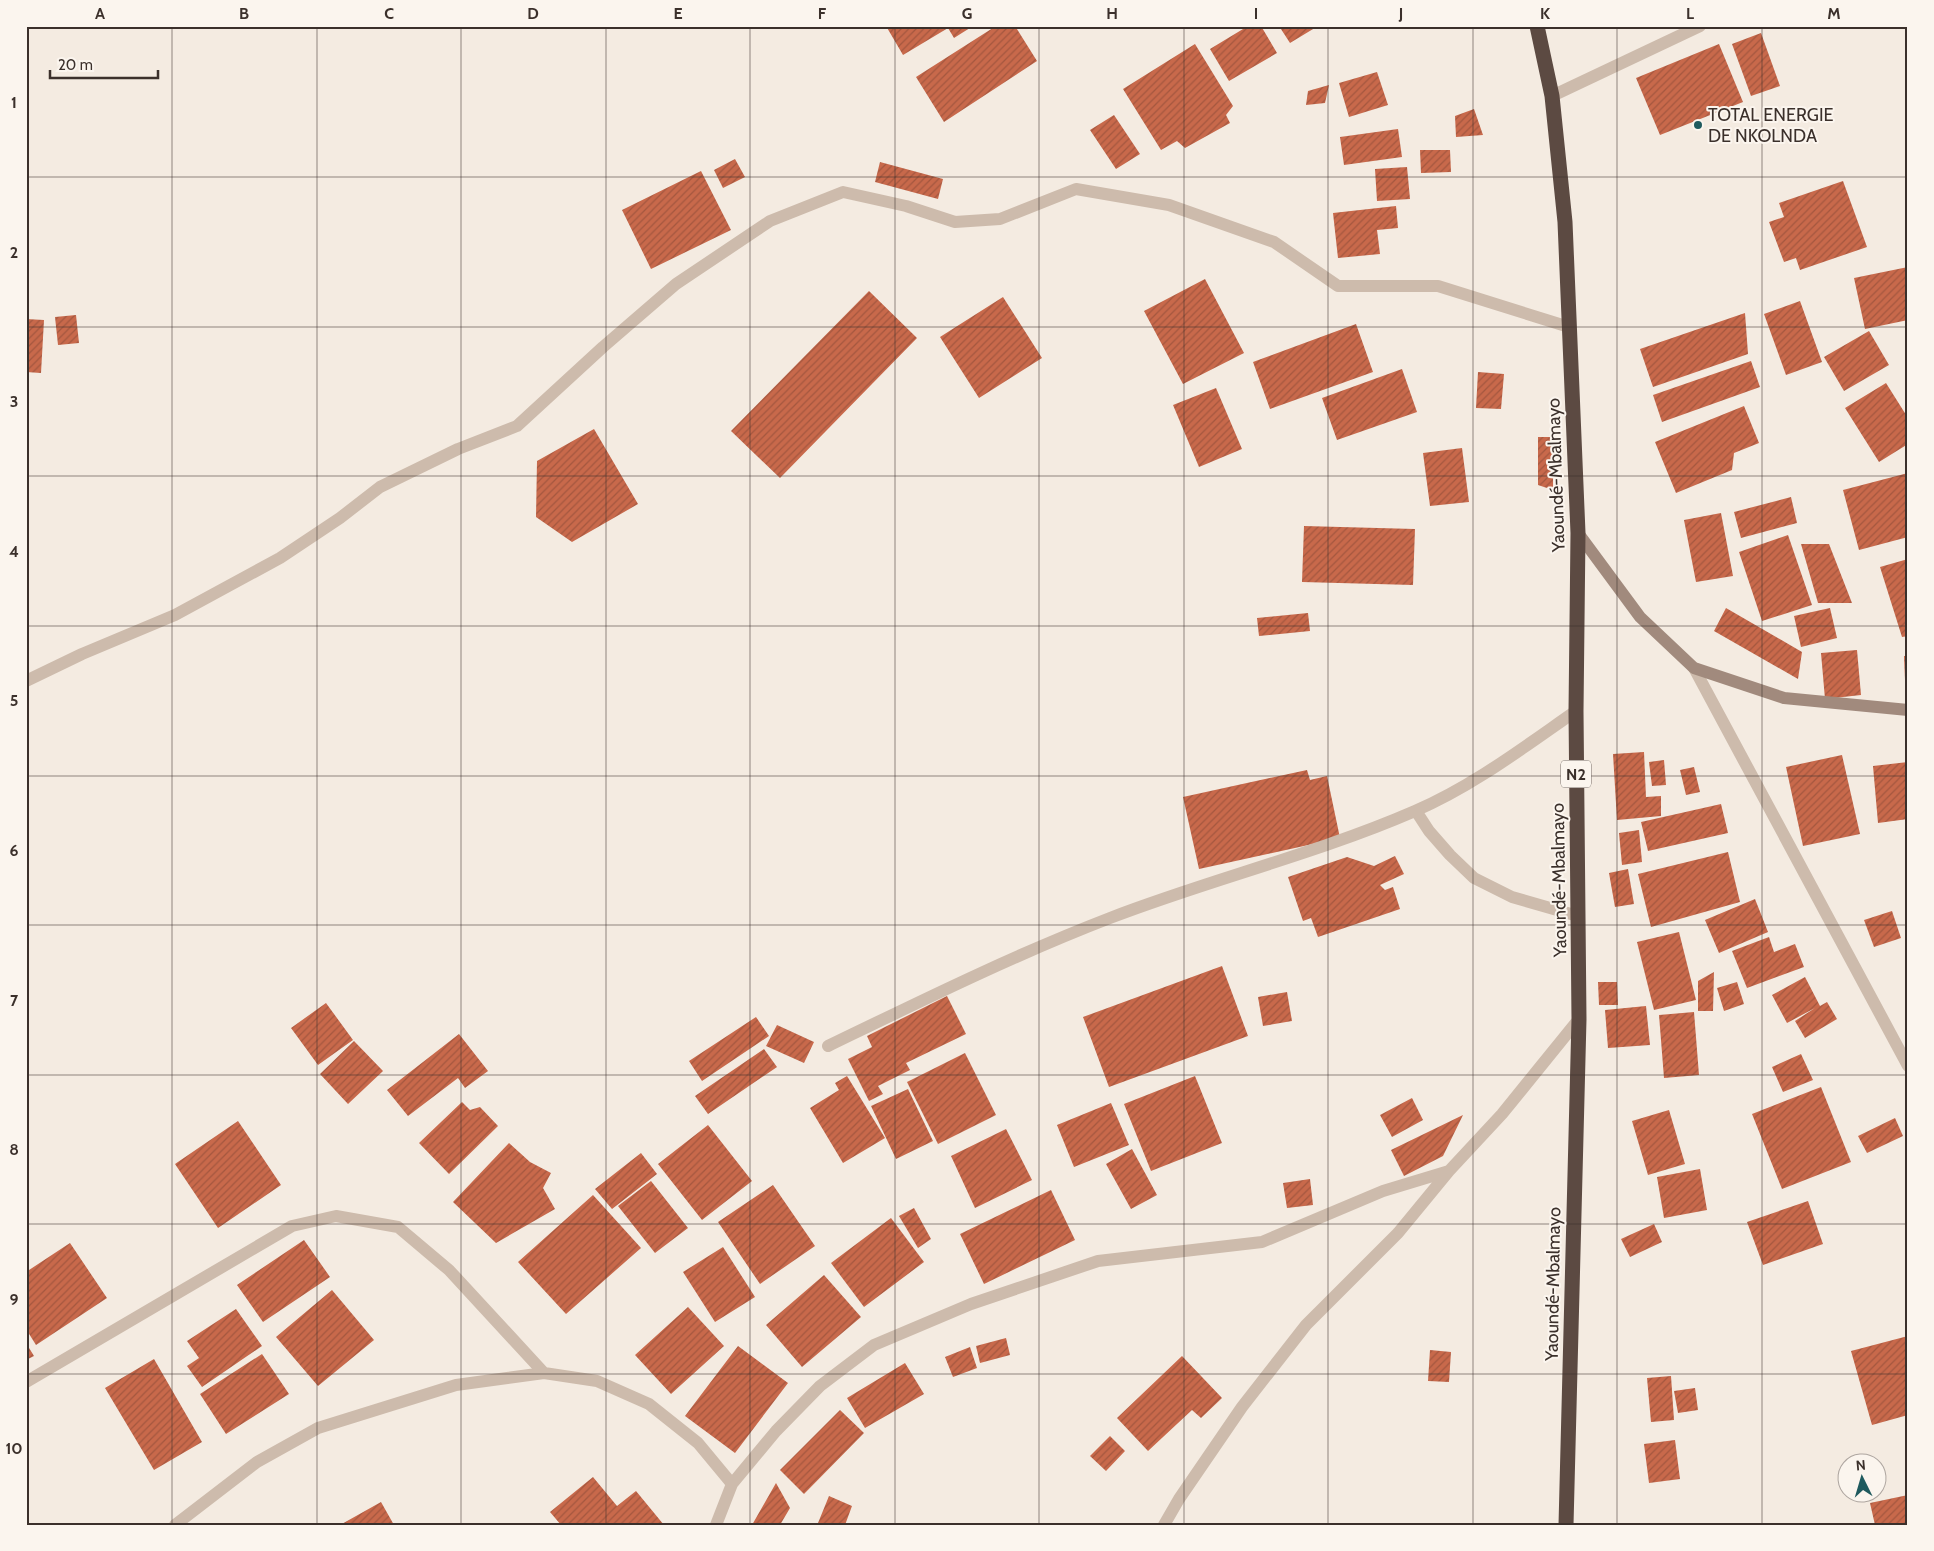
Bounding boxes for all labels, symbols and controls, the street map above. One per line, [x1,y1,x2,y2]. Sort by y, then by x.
text: A [95,4,105,23]
text: B [239,4,249,23]
text: C [384,4,394,23]
text: D [527,4,539,23]
text: E [673,4,683,23]
text: F [818,4,827,23]
text: G [962,4,972,23]
text: H [1106,4,1118,23]
text: I [1254,4,1258,23]
text: J [1398,4,1403,23]
text: K [1540,4,1550,23]
text: L [1686,4,1694,23]
text: M [1827,4,1841,23]
scale bar [50,48,158,80]
text: 20 m [58,56,93,74]
text: 1 [11,93,17,112]
place label: TOTAL ENERGIE DE NKOLNDA [1708,104,1834,147]
marker: TOTAL ENERGIE DE NKOLNDA [1692,119,1704,131]
text: 2 [10,243,18,262]
text: 3 [10,392,18,411]
street label: Yaoundé-Mbalmayo [1542,398,1570,553]
text: 4 [9,542,19,561]
text: 5 [10,691,18,710]
road number: N2 [1561,761,1591,788]
street label: Yaoundé-Mbalmayo [1547,803,1571,958]
text: 6 [10,841,19,860]
text: 7 [10,991,19,1010]
text: 8 [9,1140,19,1159]
street label: Yaoundé-Mbalmayo [1541,1207,1565,1362]
text: 9 [10,1290,19,1309]
text: 10 [5,1439,23,1458]
north arrow [1836,1454,1886,1504]
text: N [1855,1456,1867,1474]

